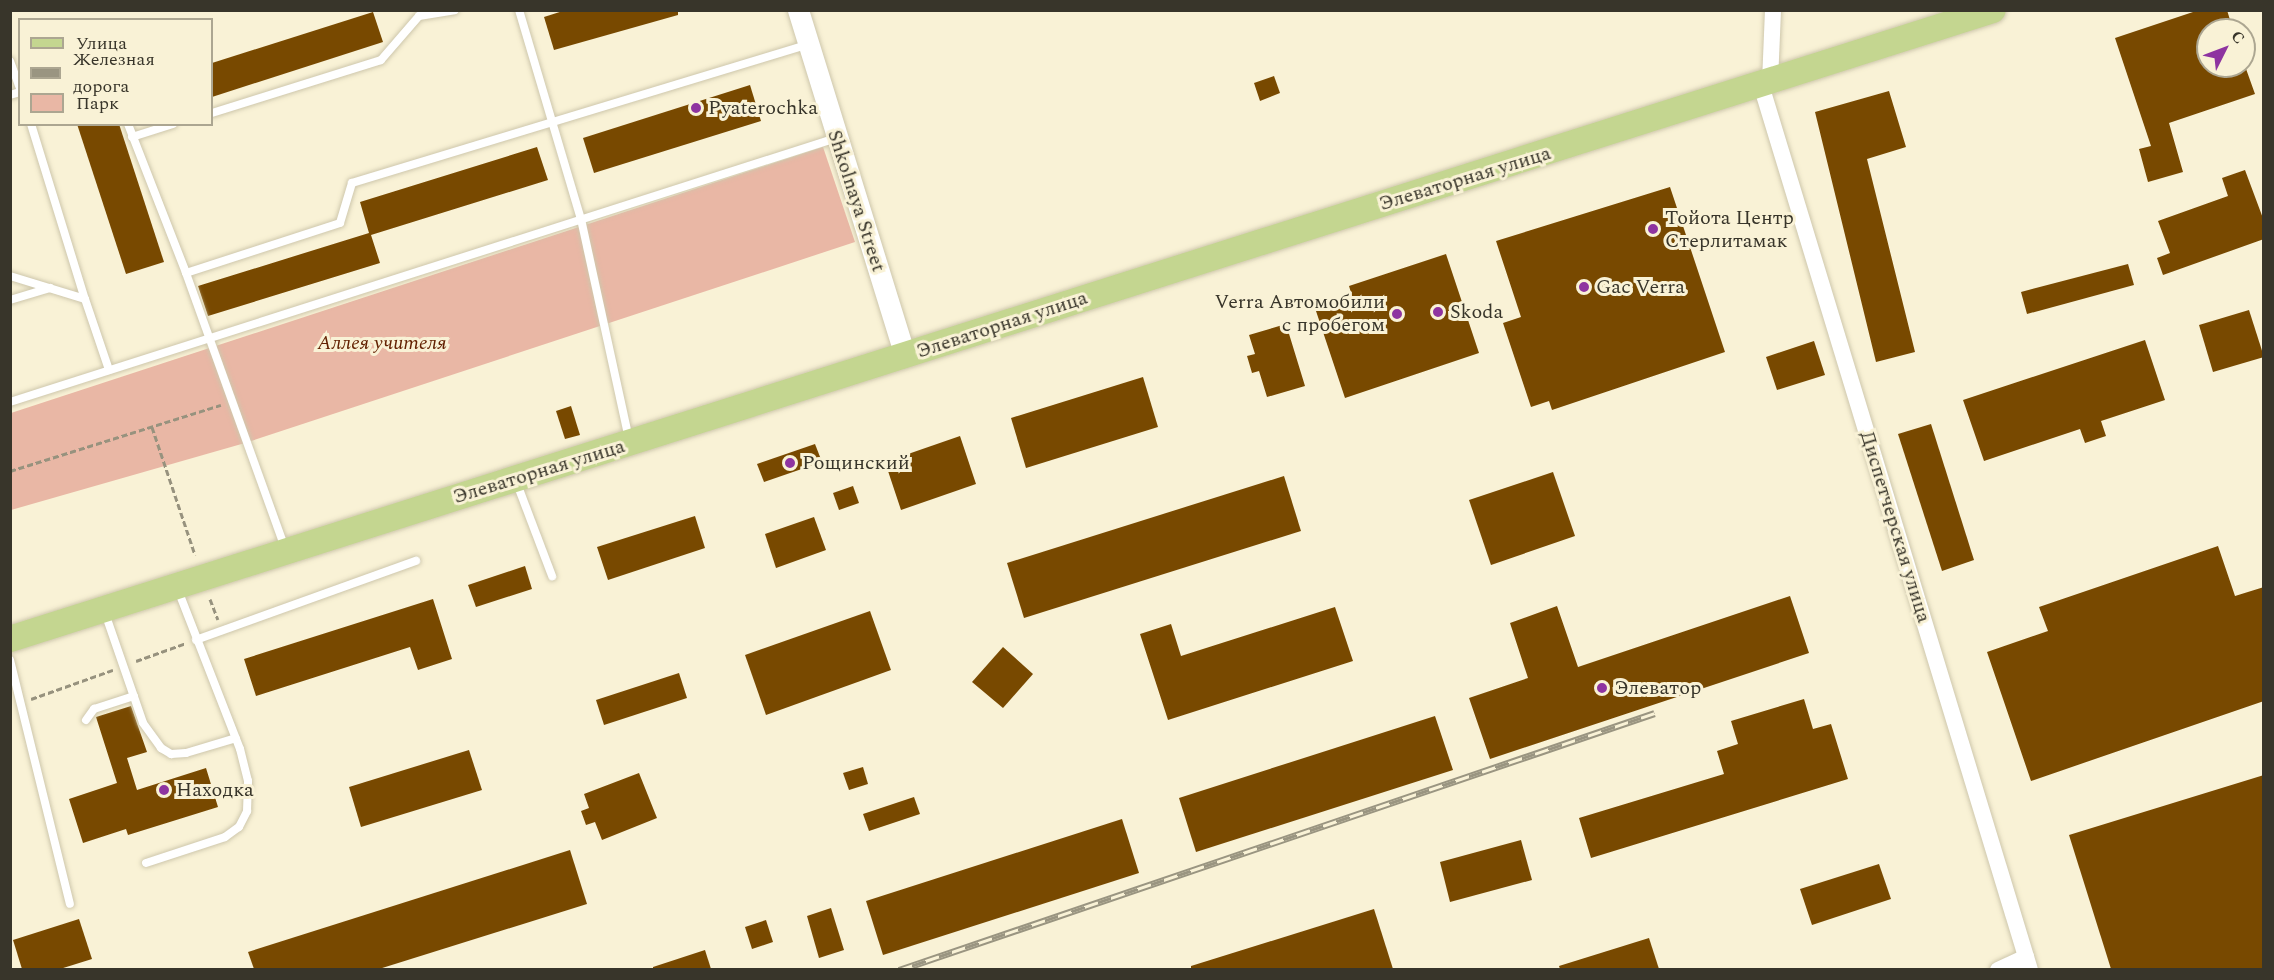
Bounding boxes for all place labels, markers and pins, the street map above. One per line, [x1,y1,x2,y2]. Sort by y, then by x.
place label: Pyaterochka [708,96,818,120]
marker: Pyaterochka [689,101,703,115]
place label: Тойота Центр Стерлитамак [1665,206,1794,253]
marker: Тойота Центр Стерлитамак [1646,222,1660,236]
place label: Gac Verra [1596,275,1685,299]
marker: Gac Verra [1577,280,1591,294]
place label: Verra Автомобили с пробегом [1214,290,1385,337]
place label: Skoda [1450,300,1503,324]
marker: Skoda [1431,305,1445,319]
marker: Verra Автомобили с пробегом [1390,307,1404,321]
place label: Рощинский [802,451,910,475]
marker: Рощинский [783,456,797,470]
place label: Элеватор [1614,676,1701,700]
marker: Элеватор [1595,681,1609,695]
place label: Находка [176,778,254,802]
marker: Находка [157,783,171,797]

